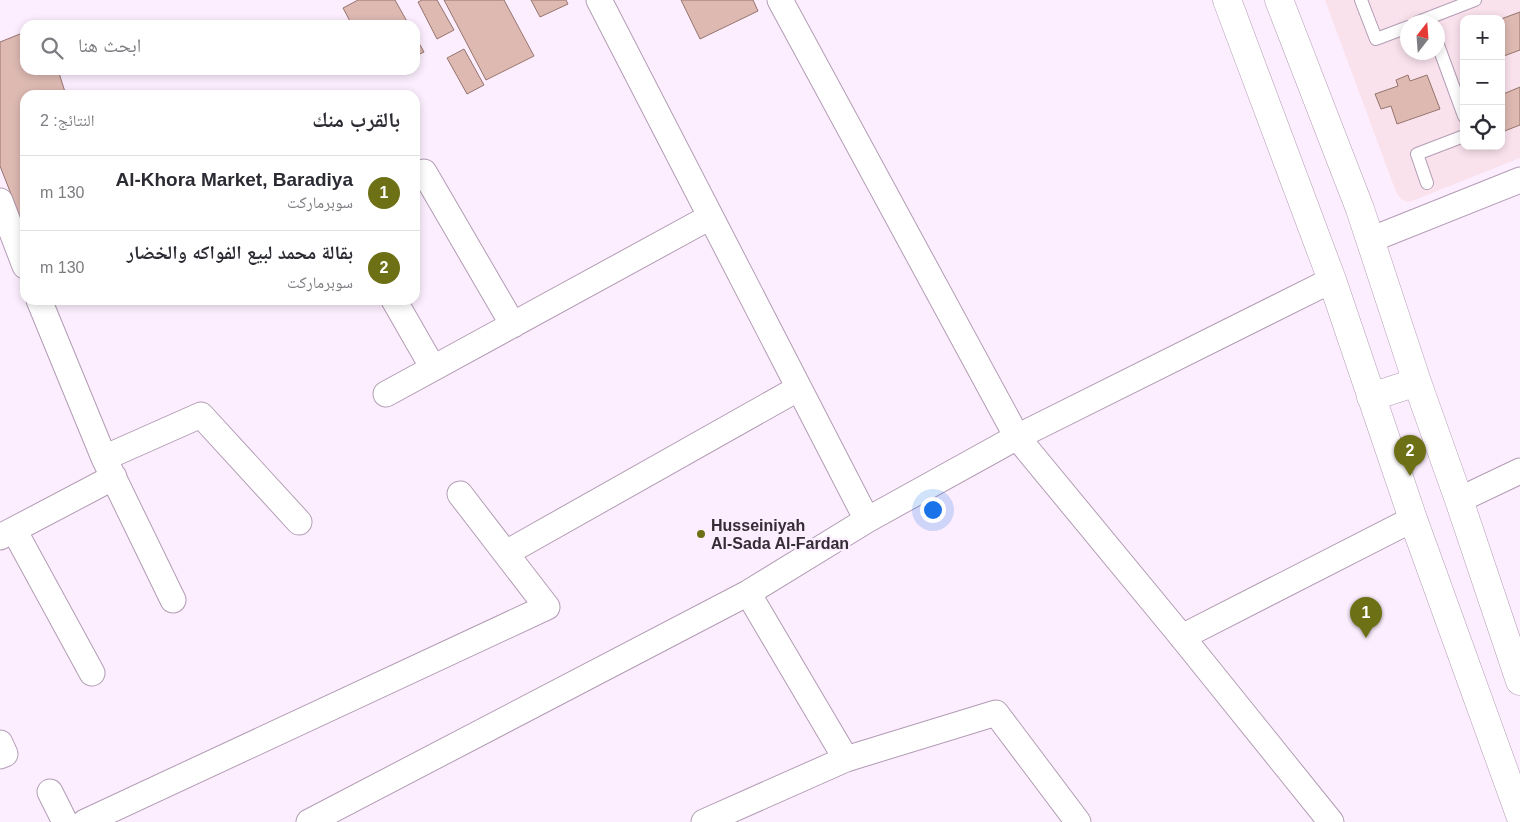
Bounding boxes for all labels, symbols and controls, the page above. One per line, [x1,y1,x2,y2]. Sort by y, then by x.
north arrow [1400,15,1445,60]
map controls [1460,15,1505,150]
button: + [1460,15,1505,60]
search box [20,20,420,75]
icon: search [38,34,66,62]
text: ابحث هنا [78,35,141,56]
button: − [1460,60,1505,105]
button: locate [1460,105,1505,150]
text: بالقرب منك [312,108,400,131]
text: النتائج: 2 [40,112,95,129]
text: Al-Khora Market, Baradiya [115,169,353,190]
text: 130 m [40,184,84,201]
text: 1 [380,184,388,201]
text: سوبرماركت [287,194,353,211]
text: بقالة محمد لبيع الفواكه والخضار [127,242,353,263]
text: 130 m [40,259,84,276]
text: 2 [380,259,388,276]
text: سوبرماركت [287,274,353,291]
pin: 2 [1394,435,1426,476]
your location [920,497,946,523]
place label: Husseiniyah Al-Sada Al-Fardan [711,517,849,552]
marker: Husseiniyah Al-Sada Al-Fardan [695,528,707,540]
pin: 1 [1350,597,1382,638]

